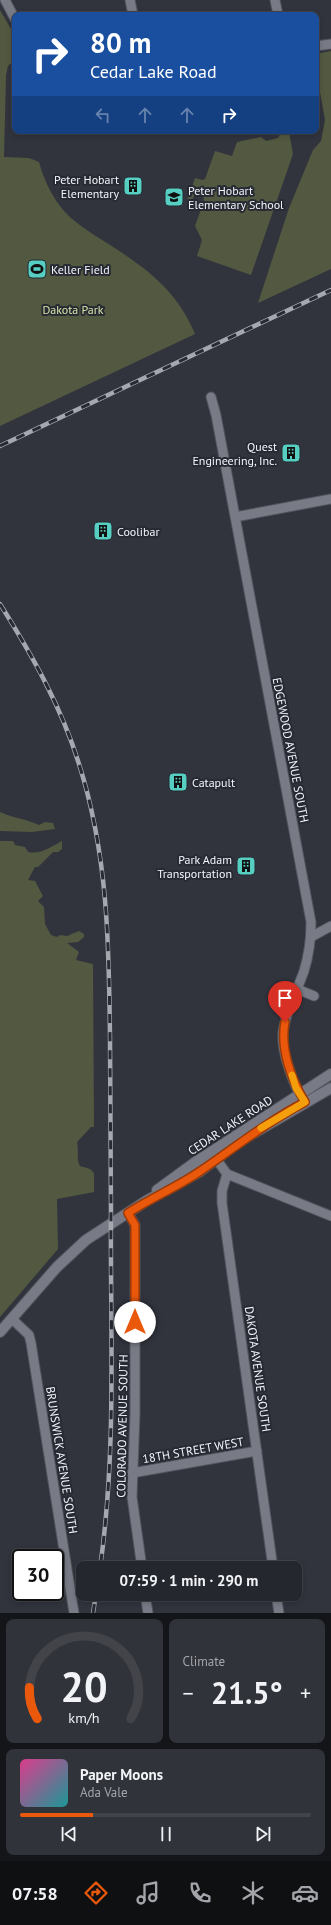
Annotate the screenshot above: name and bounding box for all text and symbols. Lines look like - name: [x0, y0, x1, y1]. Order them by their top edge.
- text: 80 m: [90, 24, 151, 61]
- icon: right: [24, 28, 76, 80]
- text: Cedar Lake Road: [90, 60, 217, 83]
- icon: left: [92, 104, 114, 126]
- icon: ahead: [134, 104, 156, 126]
- icon: ahead: [176, 104, 198, 126]
- icon: right: [218, 104, 240, 126]
- place label: Peter Hobart Elementary: [54, 172, 119, 201]
- building icon: Peter Hobart Elementary: [122, 175, 144, 197]
- place label: Peter Hobart Elementary School: [188, 183, 284, 212]
- school or university icon: Peter Hobart Elementary School: [163, 186, 185, 208]
- sports icon: Keller Field: [26, 258, 48, 280]
- place label: Keller Field: [51, 262, 110, 277]
- park label: Dakota Park: [42, 302, 104, 317]
- place label: Quest Engineering, Inc.: [192, 439, 277, 468]
- building icon: Quest Engineering, Inc.: [280, 442, 302, 464]
- building icon: Coolibar: [92, 520, 114, 542]
- place label: Coolibar: [117, 524, 160, 539]
- street label: EDGEWOOD AVENUE SOUTH: [270, 676, 312, 824]
- building icon: Catapult: [167, 771, 189, 793]
- place label: Catapult: [192, 775, 235, 790]
- place label: Park Adam Transportation: [157, 852, 232, 881]
- building icon: Park Adam Transportation: [235, 855, 257, 877]
- pin: [268, 981, 302, 1022]
- icon: arrive: [274, 987, 296, 1009]
- street label: CEDAR LAKE ROAD: [185, 1092, 275, 1158]
- position arrow: [114, 1301, 156, 1343]
- street label: DAKOTA AVENUE SOUTH: [242, 1305, 274, 1433]
- street label: COLORADO AVENUE SOUTH: [113, 1354, 131, 1498]
- street label: BRUNSWICK AVENUE SOUTH: [43, 1385, 81, 1535]
- street label: 18TH STREET WEST: [141, 1434, 245, 1466]
- speed limit sign: 30: [12, 1549, 64, 1601]
- text: 07:59 · 1 min · 290 m: [120, 1571, 258, 1590]
- text: Climate: [183, 1653, 225, 1670]
- text: 20: [61, 1660, 108, 1713]
- text: 21.5°: [211, 1673, 283, 1712]
- text: −: [183, 1679, 194, 1707]
- text: +: [300, 1679, 311, 1707]
- text: km/h: [69, 1708, 100, 1727]
- text: Paper Moons: [80, 1765, 163, 1784]
- text: Ada Vale: [80, 1784, 128, 1801]
- icon: previous: [58, 1823, 80, 1845]
- icon: pause: [155, 1823, 177, 1845]
- icon: next: [252, 1823, 274, 1845]
- icon: directions: [82, 1879, 110, 1907]
- icon: music: [134, 1879, 162, 1907]
- icon: phone: [186, 1879, 214, 1907]
- icon: climate: [239, 1879, 267, 1907]
- icon: car: [291, 1879, 319, 1907]
- text: 07:58: [12, 1882, 58, 1905]

